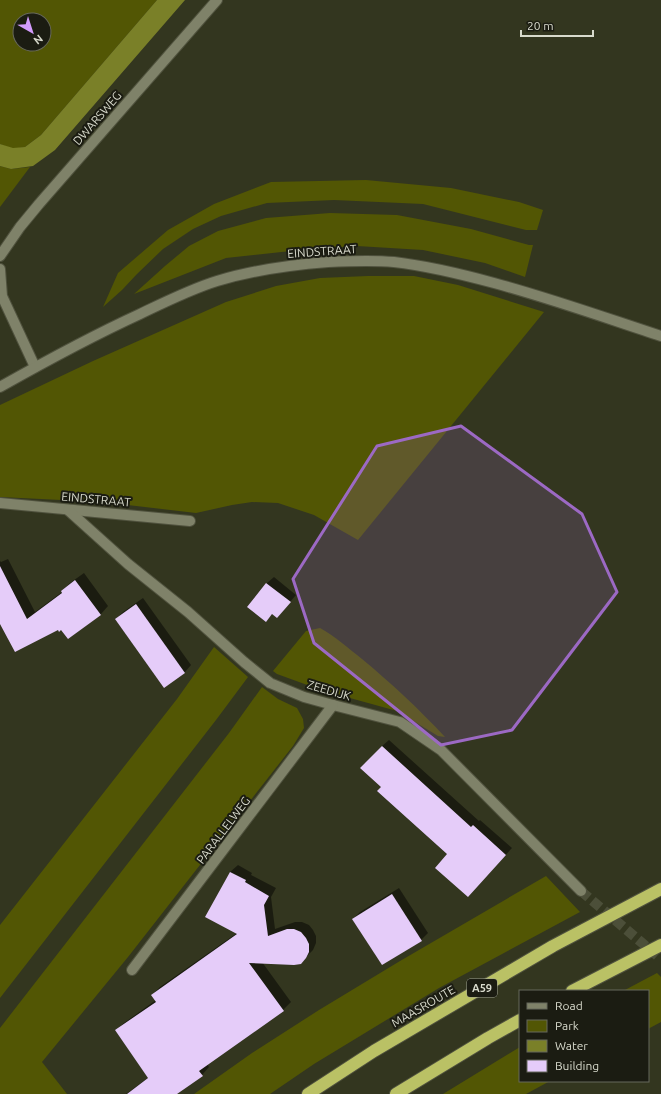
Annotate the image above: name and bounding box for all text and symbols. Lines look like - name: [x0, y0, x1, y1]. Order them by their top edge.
- north arrow: [12, 12, 52, 52]
- scale bar: [521, 12, 593, 38]
- text: 20 m: [527, 19, 554, 32]
- text: N: [31, 33, 45, 47]
- street label: DWARSWEG: [70, 89, 124, 147]
- street label: EINDSTRAAT: [287, 242, 357, 260]
- street label: EINDSTRAAT: [61, 489, 132, 509]
- street label: ZEEDIJK: [306, 678, 353, 703]
- street label: PARALLELWEG: [194, 794, 252, 866]
- road number: A59: [467, 979, 497, 997]
- street label: MAASROUTE: [389, 982, 457, 1029]
- legend: [519, 990, 649, 1082]
- text: Road: [555, 999, 583, 1012]
- text: Park: [555, 1019, 579, 1032]
- text: Water: [555, 1039, 588, 1052]
- text: Building: [555, 1059, 599, 1072]

